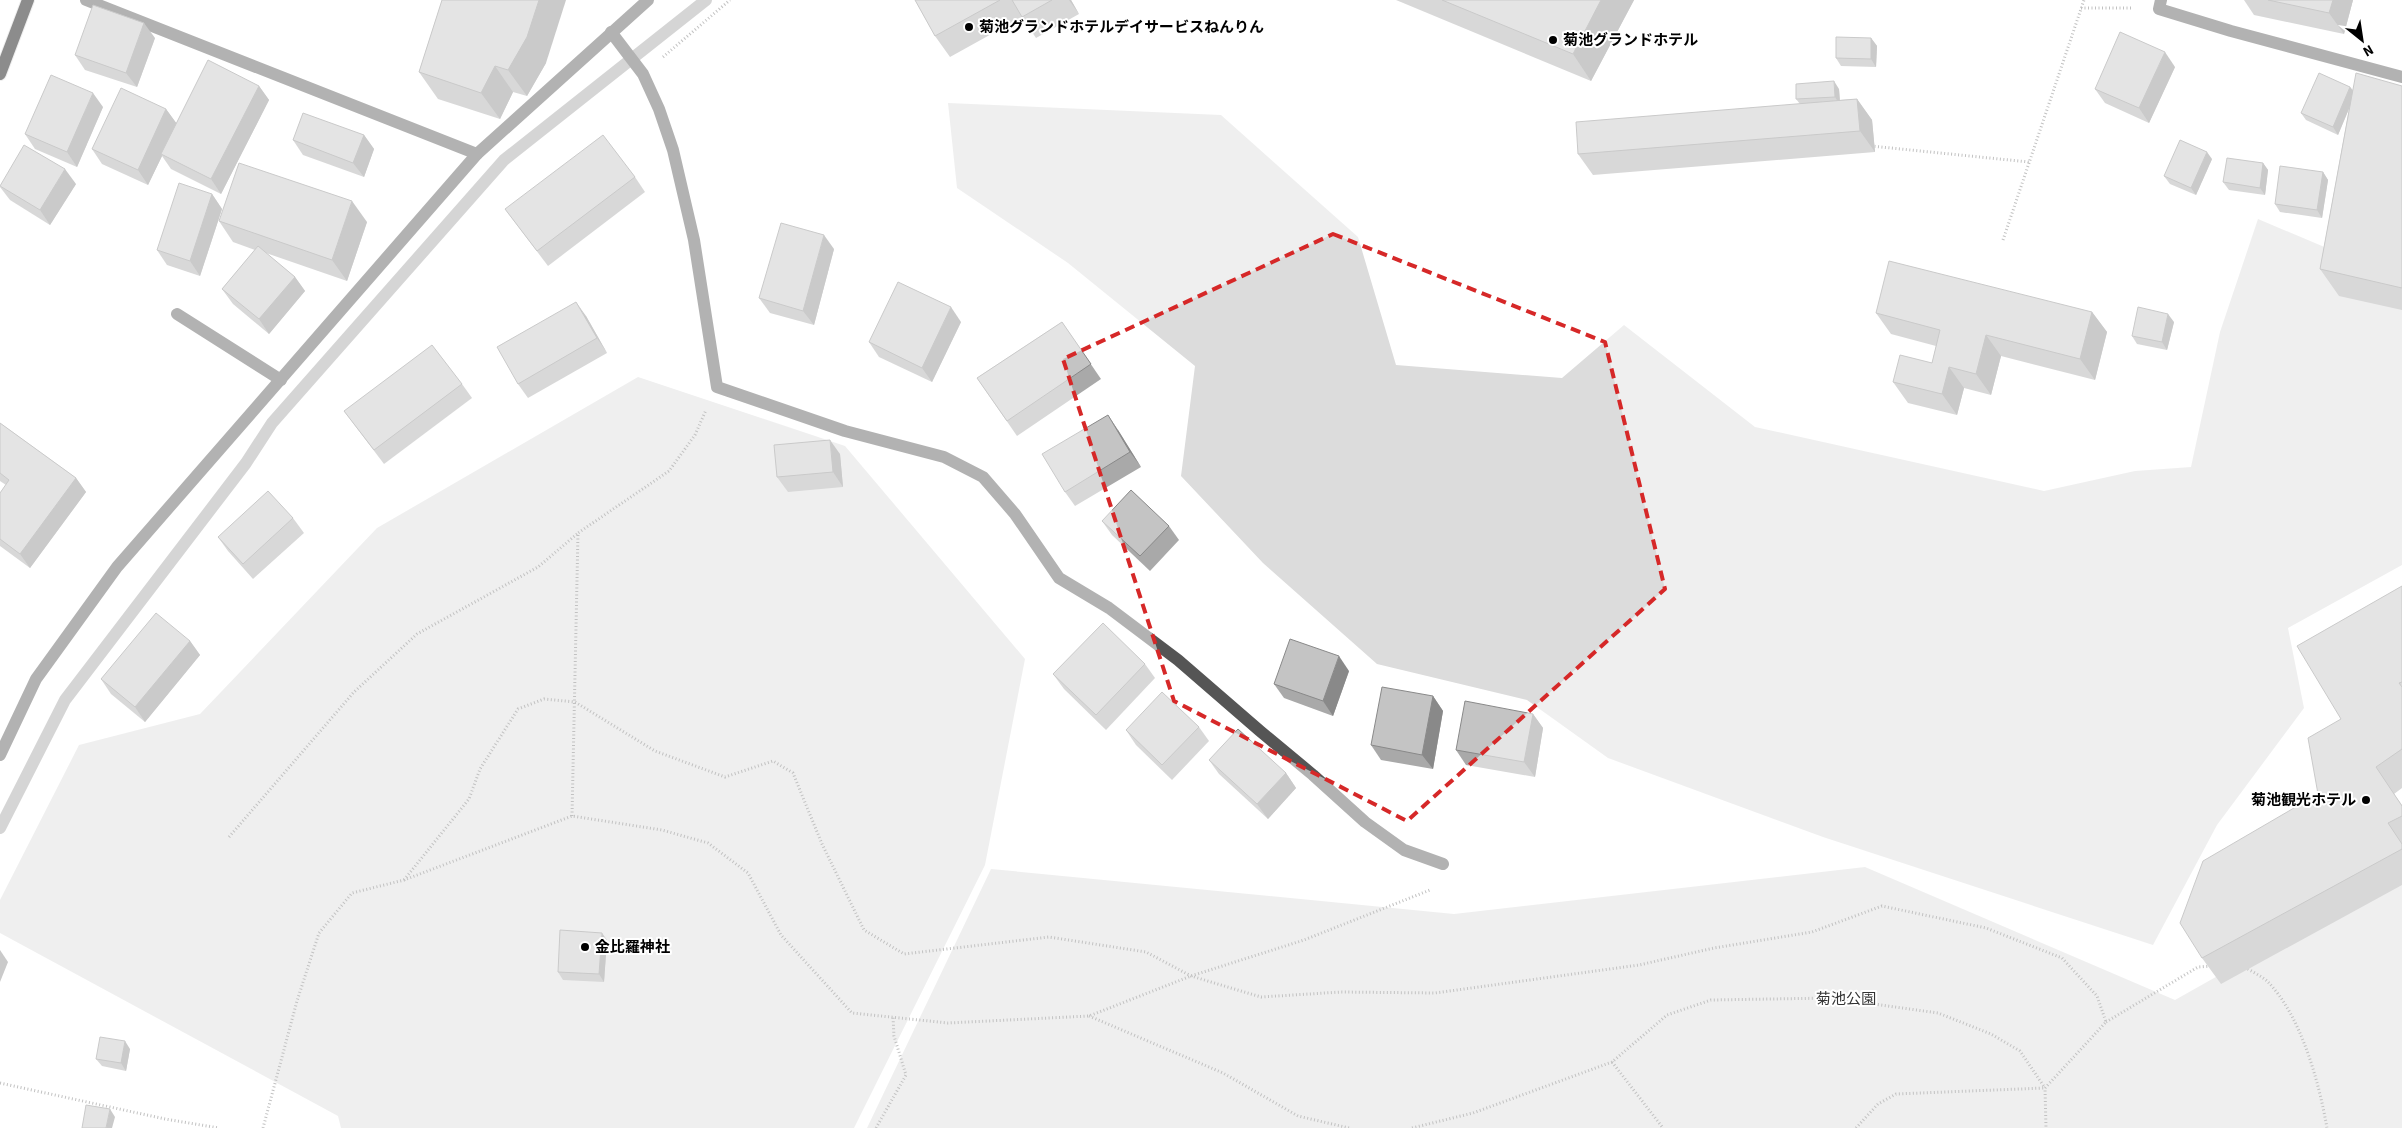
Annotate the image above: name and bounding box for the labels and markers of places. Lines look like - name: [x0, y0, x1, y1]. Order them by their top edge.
- place label: 菊池グランドホテルデイサービスねんりん: [979, 17, 1264, 38]
- marker: 菊池グランドホテルデイサービスねんりん: [963, 21, 975, 33]
- place label: 菊池グランドホテル: [1563, 30, 1698, 51]
- marker: 菊池グランドホテル: [1547, 34, 1559, 46]
- place label: 菊池観光ホテル: [2251, 790, 2356, 811]
- marker: 菊池観光ホテル: [2360, 794, 2372, 806]
- place label: 金比羅神社: [595, 937, 670, 958]
- marker: 金比羅神社: [579, 941, 591, 953]

